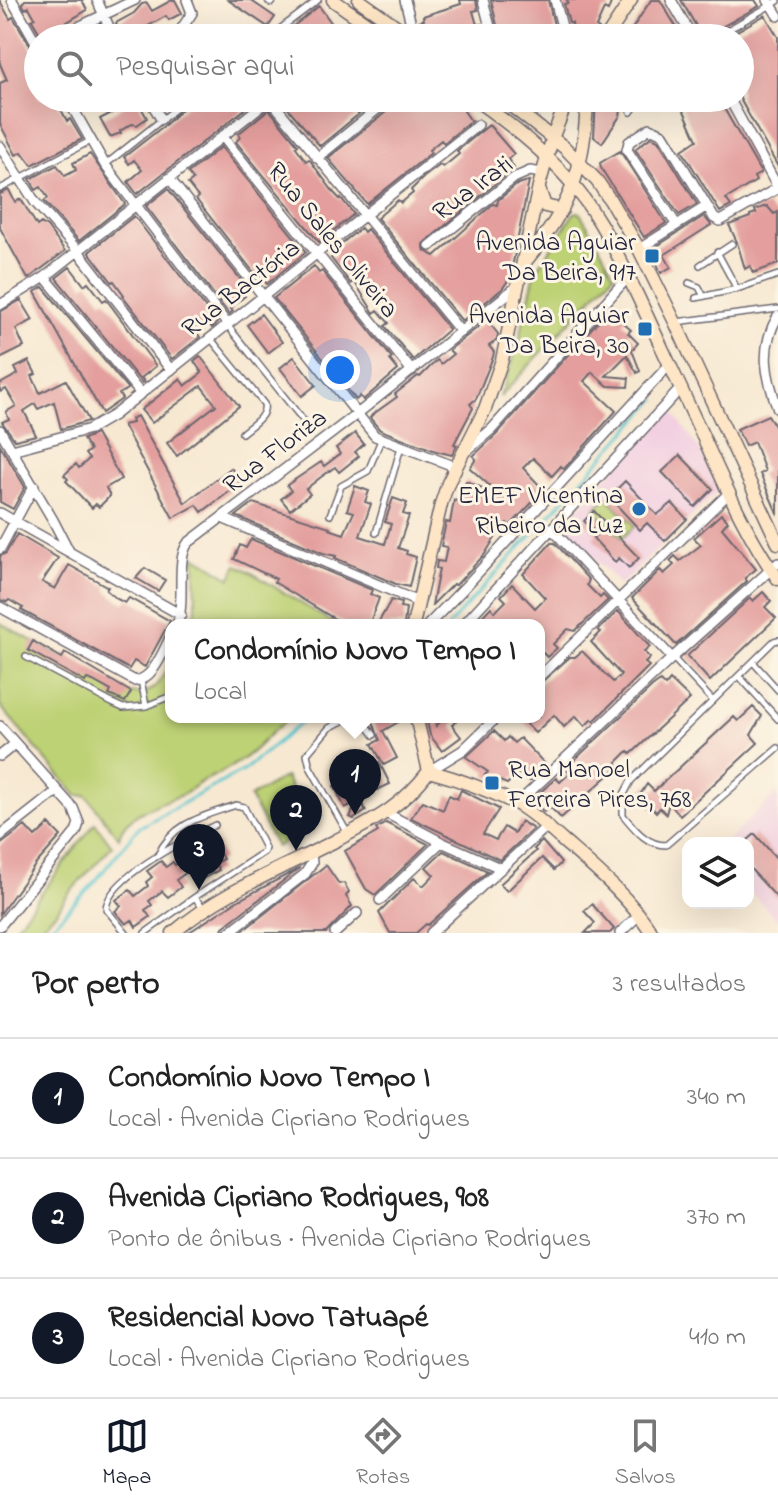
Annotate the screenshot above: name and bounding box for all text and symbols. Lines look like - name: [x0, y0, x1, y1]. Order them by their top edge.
- search box: [24, 24, 754, 112]
- icon: search: [52, 46, 96, 90]
- text: Pesquisar aqui: [116, 46, 295, 90]
- street label: Rua Irati: [426, 147, 522, 232]
- street label: Rua Sales Oliveira: [257, 154, 407, 327]
- place label: Avenida Aguiar Da Beira, 917: [476, 225, 637, 293]
- street label: Rua Bactória: [174, 231, 309, 348]
- marker: Avenida Aguiar Da Beira, 917: [643, 247, 661, 265]
- place label: Avenida Aguiar Da Beira, 30: [469, 298, 630, 366]
- marker: Avenida Aguiar Da Beira, 30: [636, 320, 654, 338]
- your location: [320, 350, 360, 390]
- street label: Rua Floriza: [216, 400, 336, 504]
- place label: EMEF Vicentina Ribeiro da Luz: [458, 478, 623, 546]
- marker: EMEF Vicentina Ribeiro da Luz: [630, 500, 648, 518]
- popup: [165, 619, 545, 723]
- text: Condomínio Novo Tempo I: [194, 630, 516, 674]
- text: Local: [194, 674, 247, 712]
- pin: 1: [329, 749, 381, 815]
- place label: Rua Manoel Ferreira Pires, 768: [507, 752, 692, 820]
- marker: Rua Manoel Ferreira Pires, 768: [483, 774, 501, 792]
- pin: 2: [270, 785, 322, 851]
- pin: 3: [173, 824, 225, 890]
- map controls: [682, 837, 754, 909]
- button: layers: [682, 837, 754, 909]
- text: Por perto: [32, 960, 160, 1010]
- text: 3 resultados: [613, 966, 746, 1004]
- text: Condomínio Novo Tempo I: [108, 1057, 430, 1101]
- text: 1: [54, 1079, 62, 1117]
- text: 340 m: [687, 1079, 746, 1117]
- text: Local · Avenida Cipriano Rodrigues: [108, 1101, 470, 1139]
- text: Avenida Cipriano Rodrigues, 908: [108, 1177, 489, 1221]
- text: 2: [52, 1199, 64, 1237]
- text: 370 m: [687, 1199, 746, 1237]
- text: Ponto de ônibus · Avenida Cipriano Rodrigues: [108, 1221, 591, 1259]
- text: Residencial Novo Tatuapé: [108, 1297, 428, 1341]
- text: 3: [53, 1319, 63, 1357]
- text: 410 m: [689, 1319, 746, 1357]
- text: Local · Avenida Cipriano Rodrigues: [108, 1341, 470, 1379]
- tab: Mapa: [102, 1414, 151, 1494]
- tab: Rotas: [356, 1414, 410, 1494]
- tab: Salvos: [615, 1414, 676, 1494]

